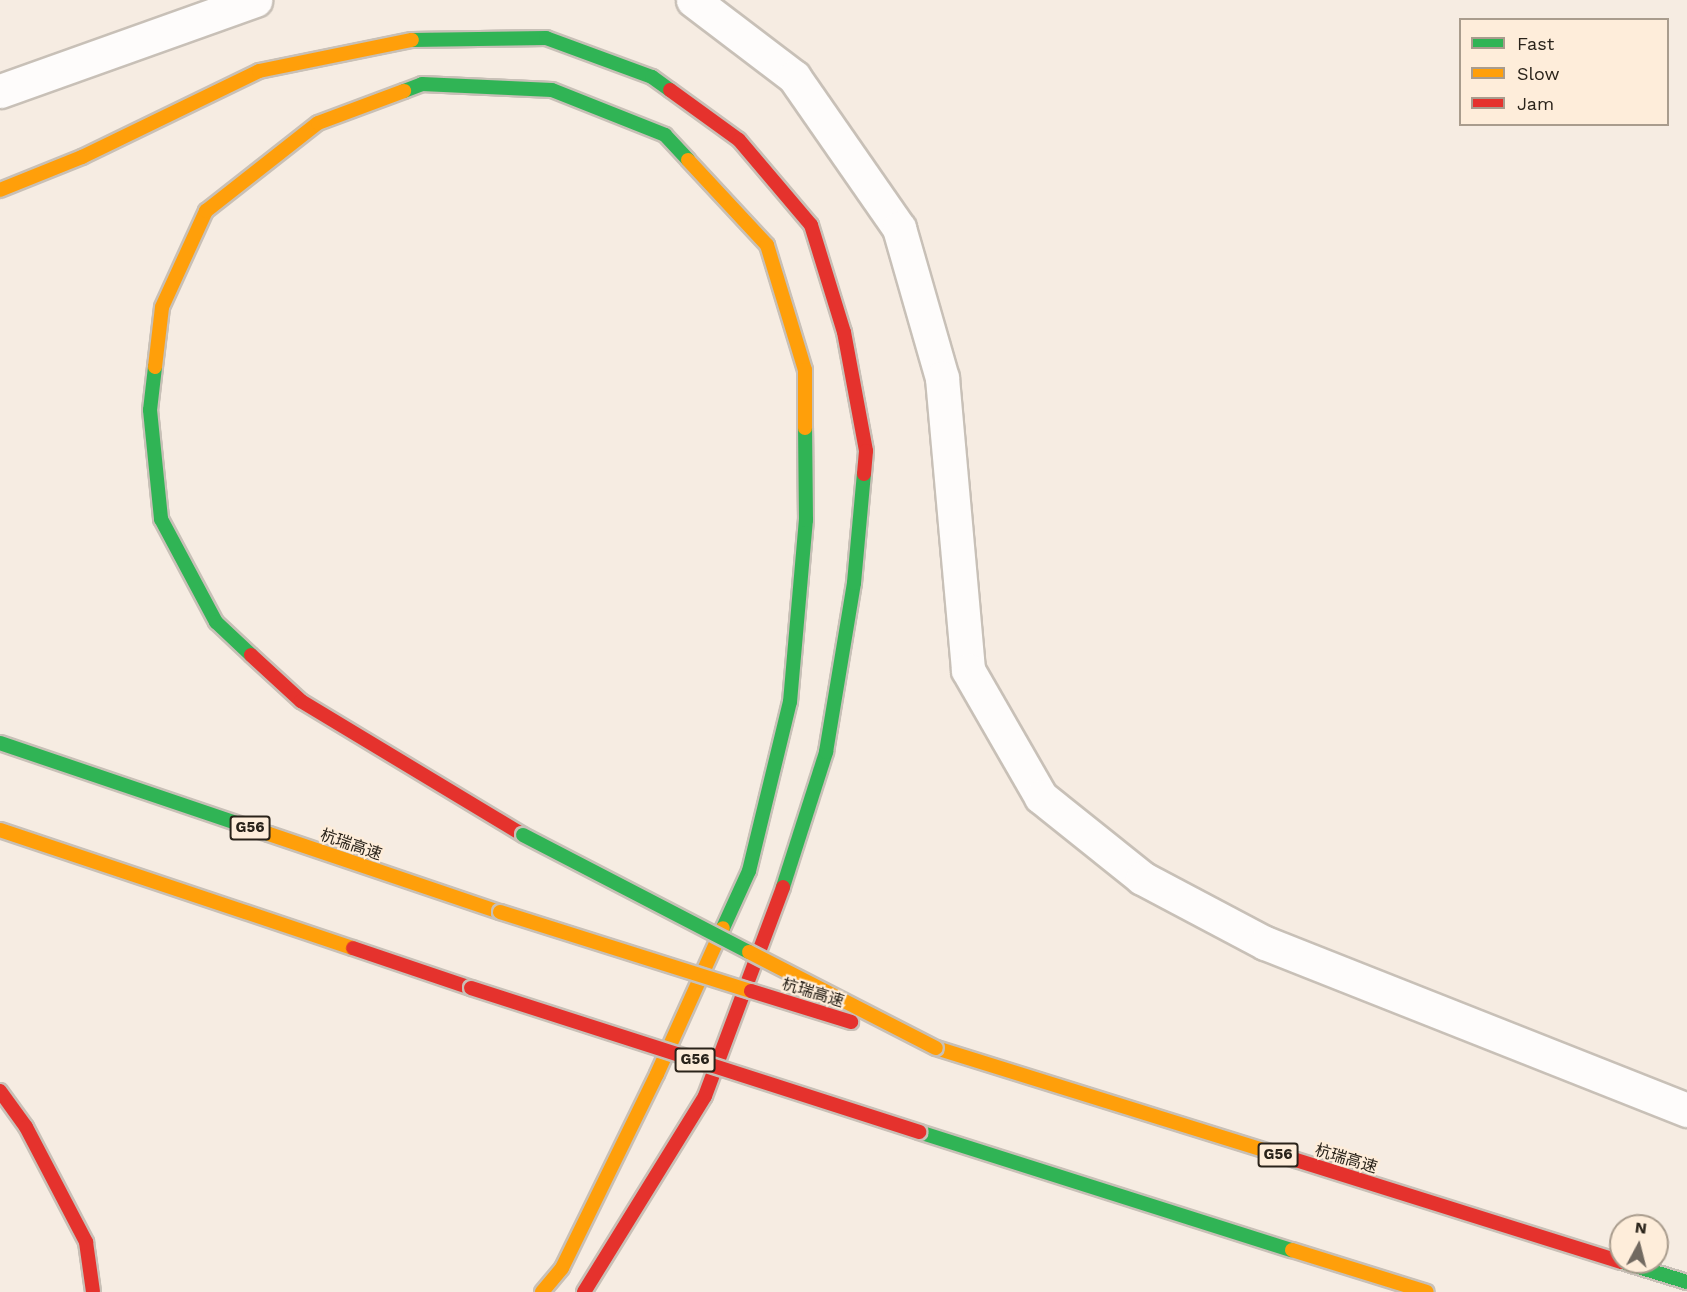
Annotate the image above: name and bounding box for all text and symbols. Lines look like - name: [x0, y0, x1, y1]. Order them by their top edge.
- legend: [1459, 18, 1669, 126]
- text: Fast: [1517, 33, 1554, 54]
- text: Slow: [1517, 63, 1560, 84]
- text: Jam: [1517, 93, 1554, 114]
- road number: G56: [229, 816, 271, 840]
- street label: 杭瑞高速: [318, 826, 384, 864]
- street label: 杭瑞高速: [780, 974, 846, 1012]
- road number: G56: [674, 1048, 716, 1072]
- street label: 杭瑞高速: [1313, 1140, 1379, 1178]
- road number: G56: [1257, 1143, 1299, 1167]
- north arrow: [1609, 1214, 1669, 1274]
- text: N: [1634, 1217, 1648, 1238]

